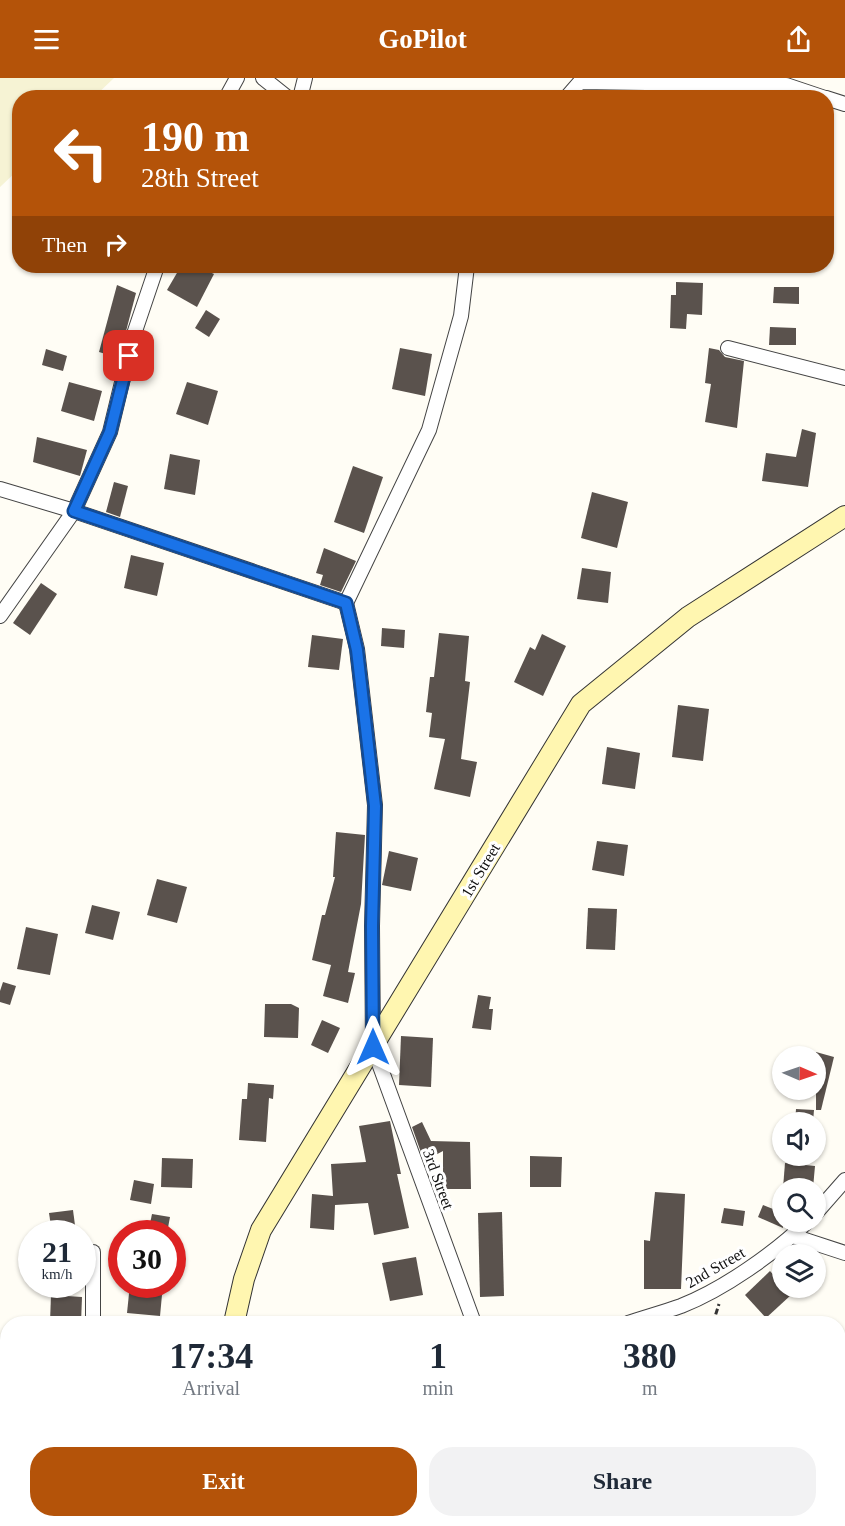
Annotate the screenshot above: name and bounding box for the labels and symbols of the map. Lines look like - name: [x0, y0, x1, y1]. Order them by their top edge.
- pin: [103, 330, 154, 381]
- street label: 1st Street: [458, 840, 503, 900]
- position arrow: [341, 1015, 405, 1079]
- north arrow: [772, 1046, 826, 1100]
- street label: 3rd Street: [420, 1147, 457, 1212]
- speed limit sign: 30: [108, 1220, 186, 1298]
- street label: 2nd Street: [683, 1243, 748, 1291]

